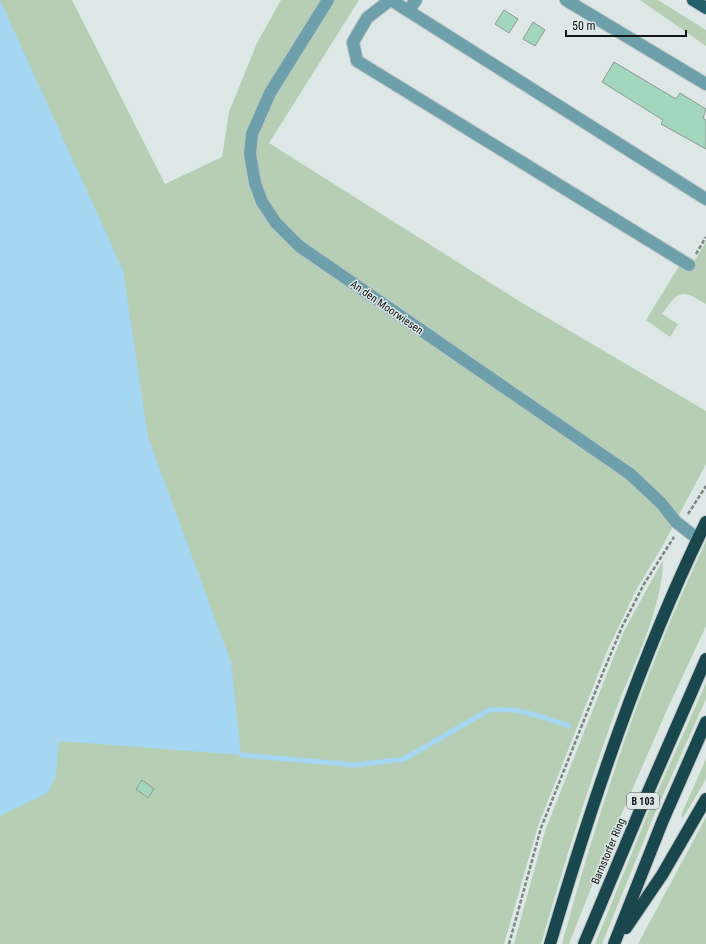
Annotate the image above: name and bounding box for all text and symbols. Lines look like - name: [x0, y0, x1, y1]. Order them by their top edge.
- scale bar: [566, 12, 686, 38]
- text: 50 m: [572, 19, 596, 33]
- street label: An den Moorwiesen: [348, 277, 426, 337]
- road number: B 103: [627, 793, 659, 809]
- street label: Barnstorfer Ring: [589, 816, 628, 886]

